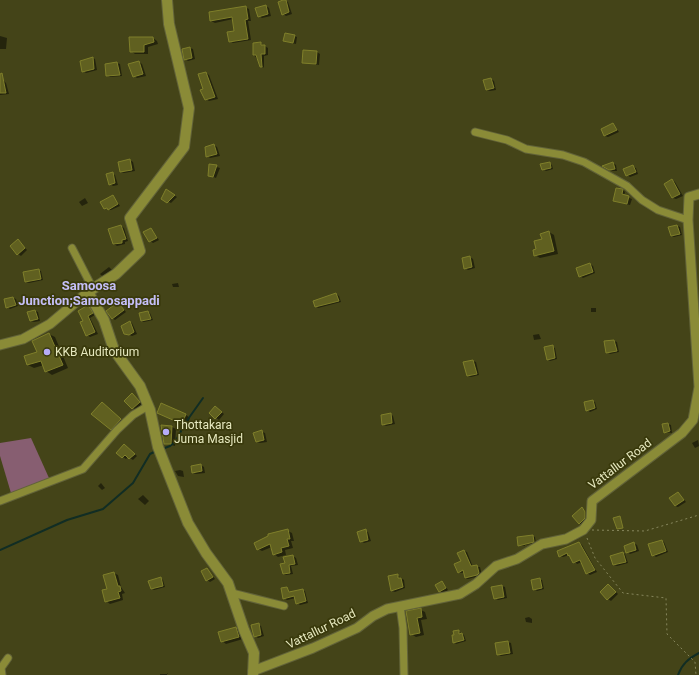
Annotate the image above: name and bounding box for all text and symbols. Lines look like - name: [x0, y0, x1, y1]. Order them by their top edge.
- district label: Samoosa Junction;Samoosappadi: [18, 278, 160, 308]
- place label: KKB Auditorium: [55, 345, 139, 359]
- marker: KKB Auditorium: [42, 347, 52, 357]
- place label: Thottakara Juma Masjid: [174, 418, 243, 446]
- marker: Thottakara Juma Masjid: [161, 427, 171, 437]
- street label: Vattallur Road: [586, 436, 654, 492]
- street label: Vattallur Road: [284, 606, 358, 652]

